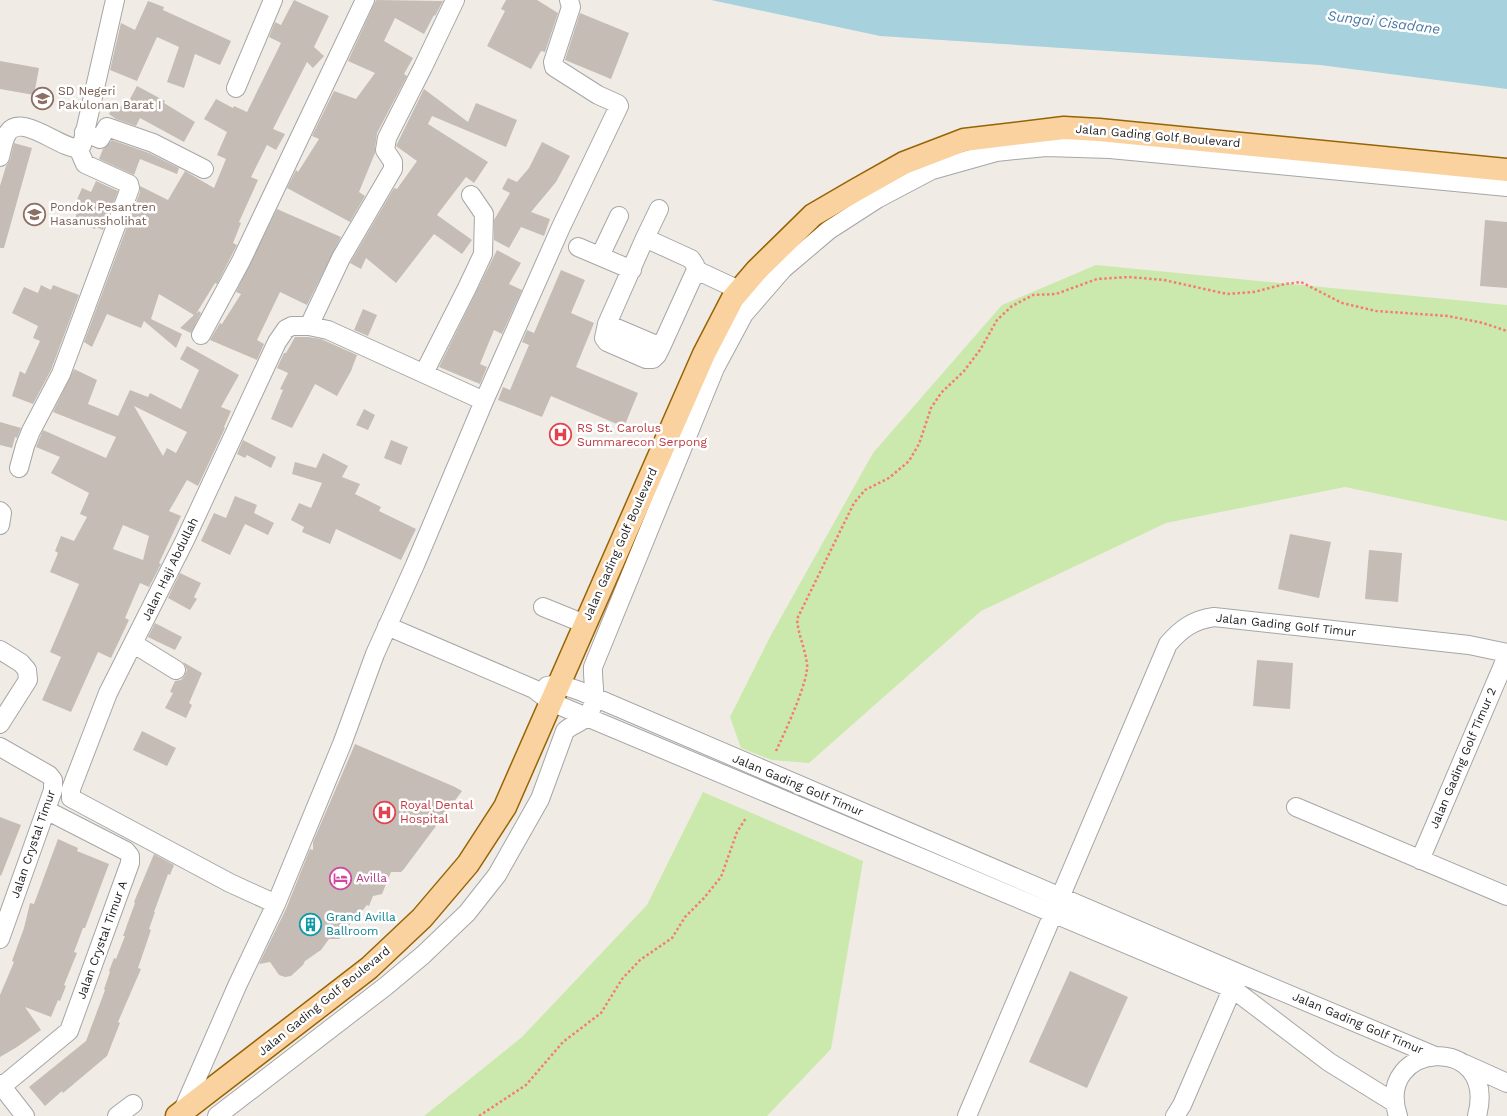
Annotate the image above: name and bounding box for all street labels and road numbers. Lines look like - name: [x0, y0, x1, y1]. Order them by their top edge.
- street label: Jalan Gading Golf Boulevard: [1075, 122, 1241, 150]
- street label: Jalan Gading Golf Boulevard: [580, 466, 660, 622]
- street label: Jalan Haji Abdullah: [139, 515, 201, 623]
- street label: Jalan Gading Golf Timur: [1215, 611, 1357, 639]
- street label: Jalan Gading Golf Timur 2: [1427, 685, 1499, 831]
- street label: Jalan Gading Golf Timur: [730, 751, 866, 819]
- street label: Jalan Crystal Timur: [8, 788, 58, 900]
- street label: Jalan Crystal Timur A: [74, 879, 130, 1001]
- street label: Jalan Gading Golf Boulevard: [255, 944, 393, 1058]
- street label: Jalan Gading Golf Timur: [1290, 989, 1426, 1057]

